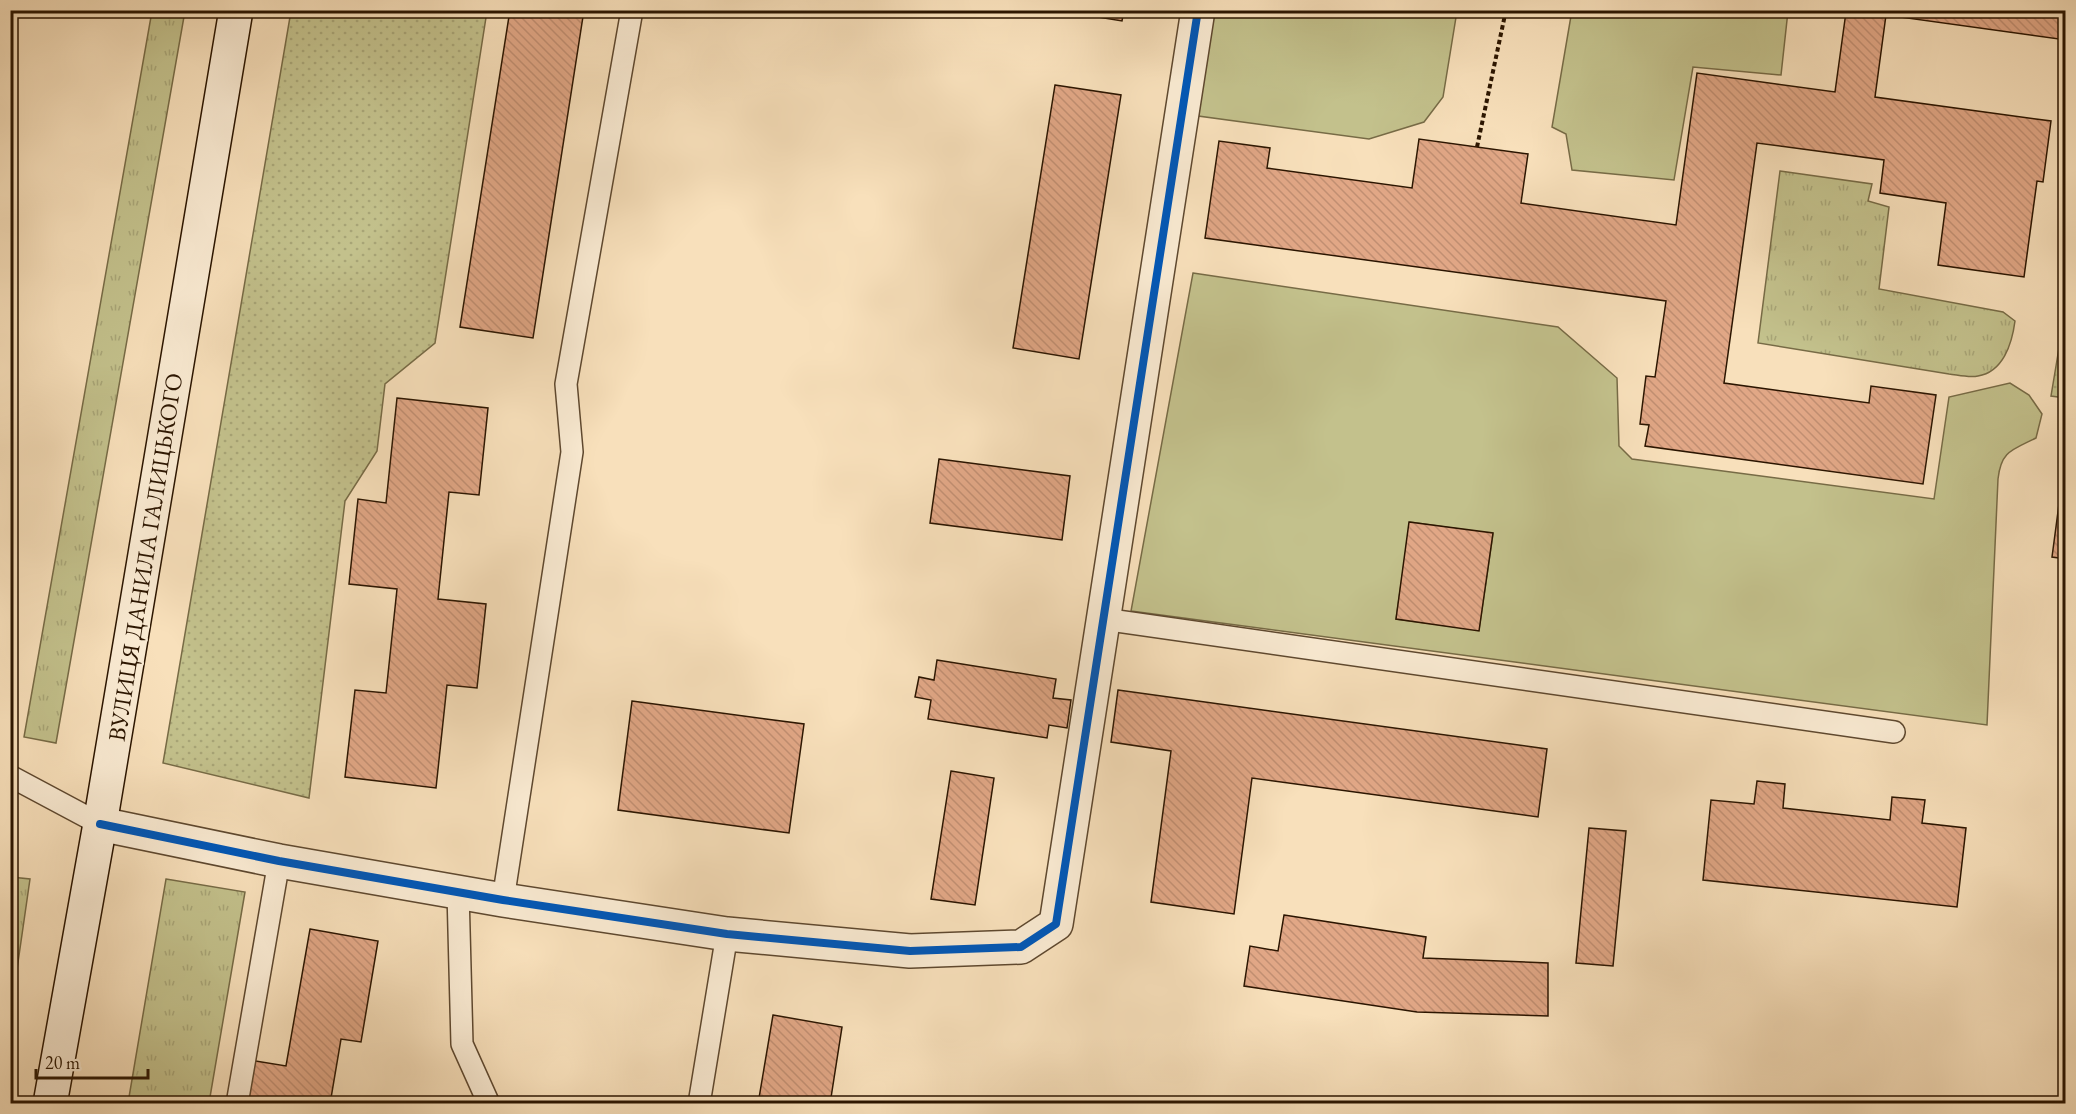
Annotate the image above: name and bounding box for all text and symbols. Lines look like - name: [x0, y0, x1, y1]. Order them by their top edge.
- street label: ВУЛИЦЯ ДАНИЛА ГАЛИЦЬКОГО: [101, 371, 189, 743]
- scale bar: [36, 1042, 148, 1080]
- text: 20 m: [45, 1051, 80, 1074]

